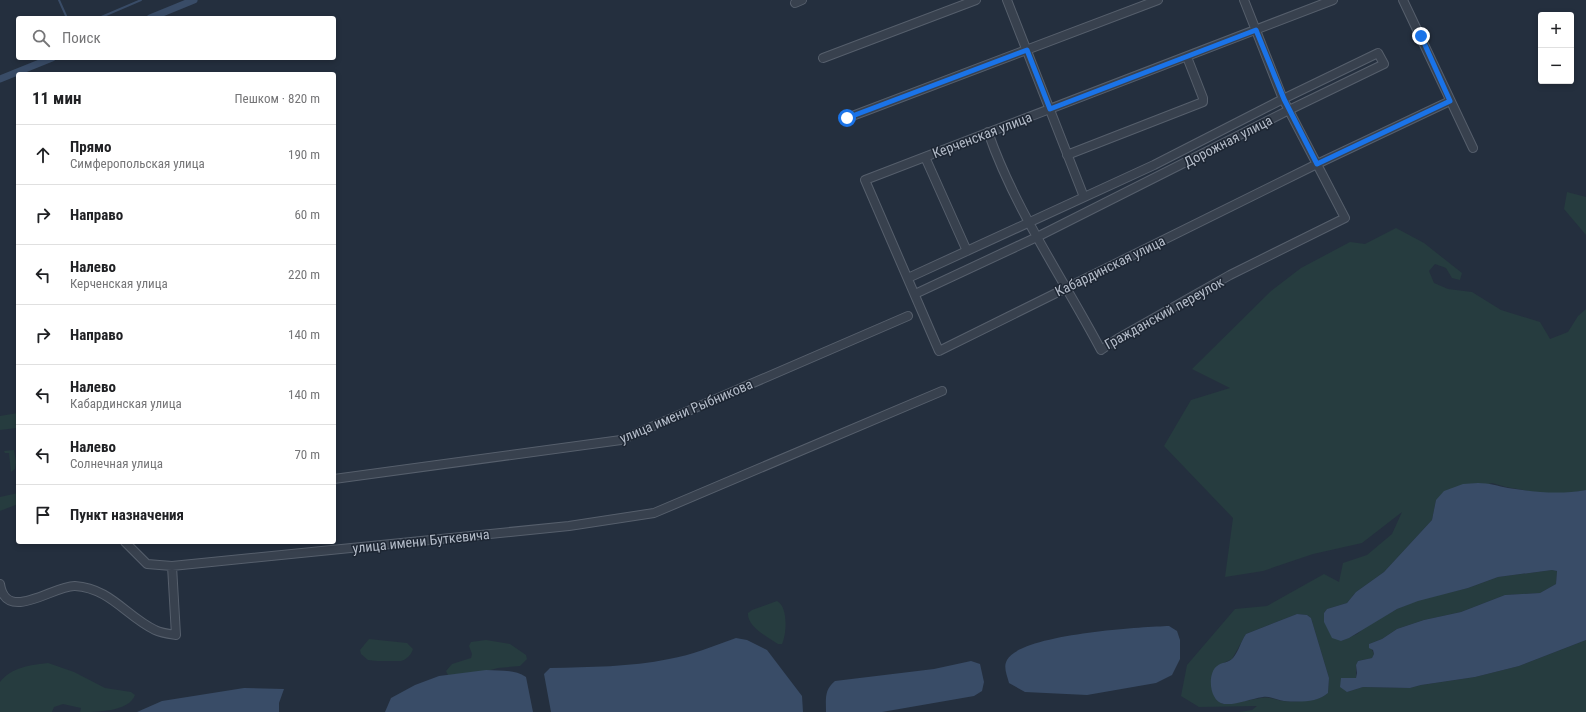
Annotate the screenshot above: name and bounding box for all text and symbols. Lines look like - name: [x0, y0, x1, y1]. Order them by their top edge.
- map controls: [1538, 12, 1574, 84]
- button: +: [1538, 12, 1574, 48]
- search box: [16, 16, 336, 60]
- icon: search: [30, 27, 52, 49]
- route end: [1412, 27, 1430, 45]
- text: Поиск: [62, 29, 101, 47]
- button: −: [1538, 48, 1574, 84]
- text: 11 мин: [32, 88, 81, 108]
- text: Пешком · 820 m: [234, 91, 320, 106]
- route start: [838, 109, 856, 127]
- street label: Керченская улица: [930, 109, 1034, 161]
- street label: Дорожная улица: [1181, 112, 1275, 170]
- text: Прямо: [70, 138, 111, 156]
- icon: ahead: [32, 144, 54, 166]
- text: 190 m: [288, 147, 320, 162]
- text: Симферопольская улица: [70, 156, 205, 171]
- icon: right: [32, 204, 54, 226]
- text: Направо: [70, 206, 123, 224]
- text: 60 m: [294, 207, 320, 222]
- street label: Кабардинская улица: [1052, 232, 1168, 300]
- text: Налево: [70, 258, 116, 276]
- icon: left: [32, 264, 54, 286]
- text: 220 m: [288, 267, 320, 282]
- street label: Гражданский переулок: [1102, 273, 1227, 352]
- text: Керченская улица: [70, 276, 168, 291]
- icon: right: [32, 324, 54, 346]
- text: Направо: [70, 326, 123, 344]
- text: 140 m: [288, 327, 320, 342]
- street label: улица имени Рыбникова: [617, 376, 755, 446]
- text: Налево: [70, 378, 116, 396]
- icon: left: [32, 384, 54, 406]
- text: 140 m: [288, 387, 320, 402]
- text: Кабардинская улица: [70, 396, 182, 411]
- text: Налево: [70, 438, 116, 456]
- icon: left: [32, 444, 54, 466]
- text: 70 m: [294, 447, 320, 462]
- text: Солнечная улица: [70, 456, 163, 471]
- icon: arrive: [32, 504, 54, 526]
- text: Пункт назначения: [70, 506, 184, 524]
- street label: улица имени Буткевича: [352, 526, 490, 556]

